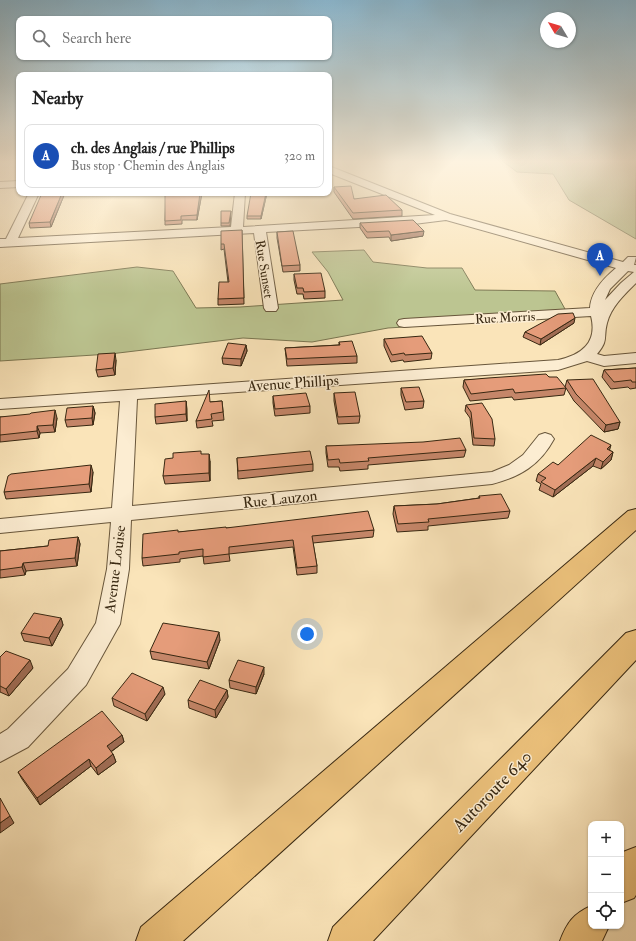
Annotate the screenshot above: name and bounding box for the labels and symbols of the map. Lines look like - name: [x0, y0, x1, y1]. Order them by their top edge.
- north arrow: [540, 12, 576, 48]
- street label: Rue Sunset: [252, 239, 277, 299]
- pin: A: [587, 243, 613, 276]
- street label: Rue Morris: [475, 308, 536, 328]
- street label: Avenue Phillips: [246, 371, 339, 397]
- street label: Rue Lauzon: [242, 486, 318, 513]
- street label: Avenue Louise: [101, 524, 130, 615]
- your location: [297, 624, 317, 644]
- street label: Autoroute 640: [447, 746, 537, 838]

